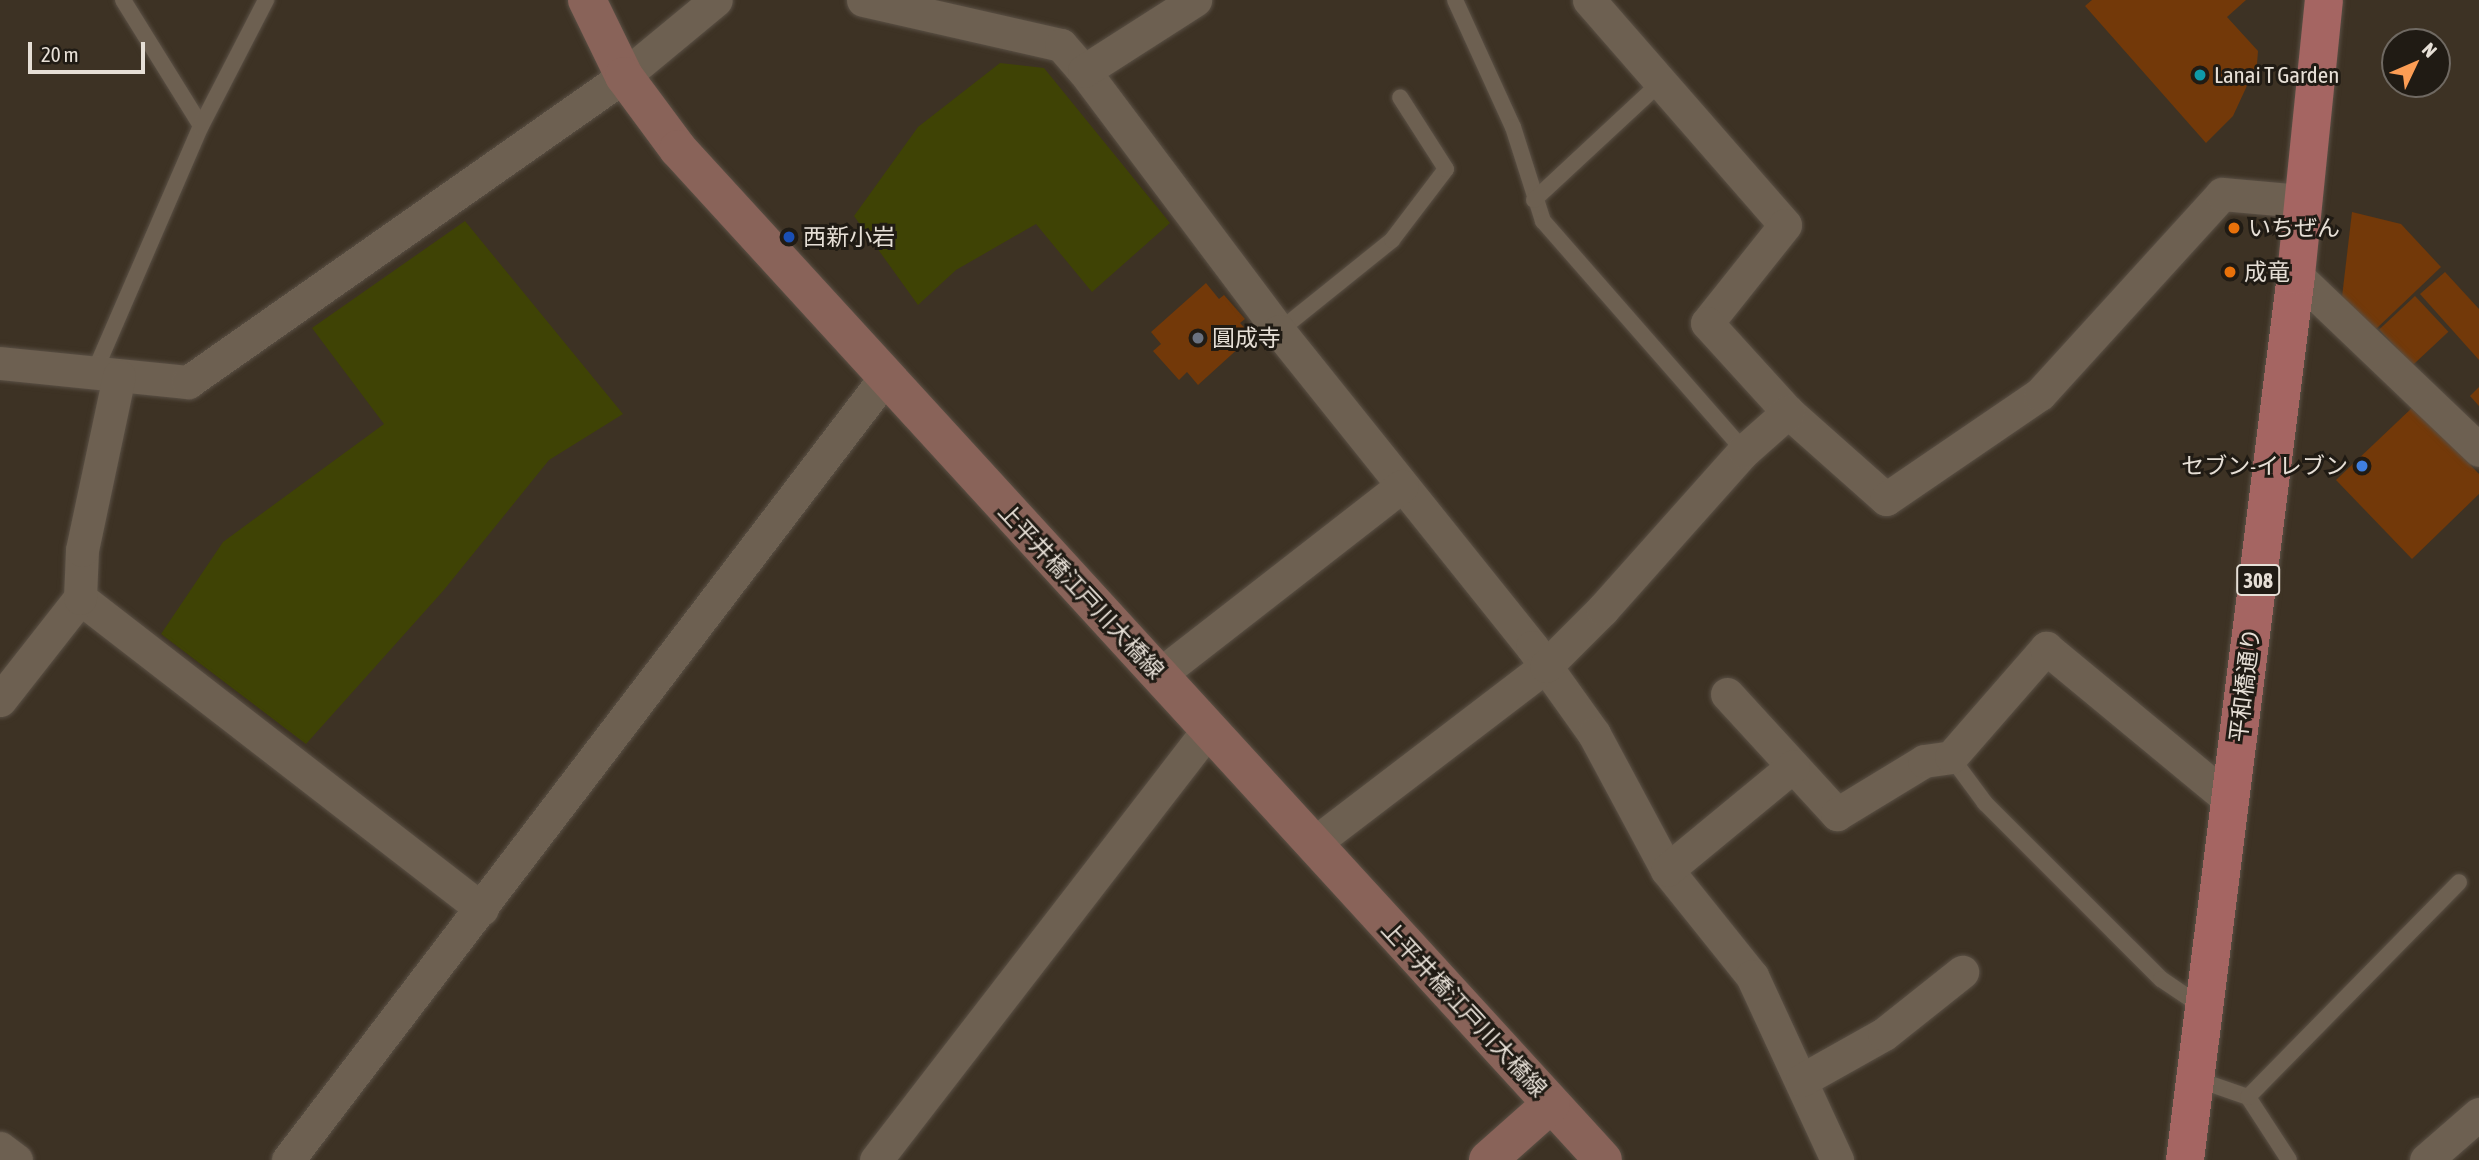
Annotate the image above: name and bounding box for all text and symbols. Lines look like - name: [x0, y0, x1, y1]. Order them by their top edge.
- scale bar: [32, 28, 149, 72]
- north arrow: [2381, 28, 2451, 98]
- text: N: [2418, 38, 2441, 61]
- text: 20 m: [41, 42, 79, 66]
- place label: Lanai T Garden: [2214, 61, 2339, 89]
- marker: Lanai T Garden: [2192, 67, 2208, 83]
- place label: いちぜん: [2248, 214, 2340, 242]
- marker: いちぜん: [2226, 220, 2242, 236]
- place label: 西新小岩: [803, 223, 895, 251]
- marker: 西新小岩: [781, 229, 797, 245]
- place label: 成竜: [2244, 258, 2290, 286]
- marker: 成竜: [2222, 264, 2238, 280]
- place label: 圓成寺: [1212, 324, 1281, 352]
- marker: 圓成寺: [1190, 330, 1206, 346]
- place label: セブン-イレブン: [2181, 452, 2348, 480]
- marker: セブン-イレブン: [2354, 458, 2370, 474]
- street label: 上平井橋江戸川大橋線: [992, 497, 1170, 685]
- road number: 308: [2235, 562, 2281, 598]
- street label: 平和橋通り: [2224, 626, 2266, 744]
- street label: 上平井橋江戸川大橋線: [1375, 915, 1553, 1103]

